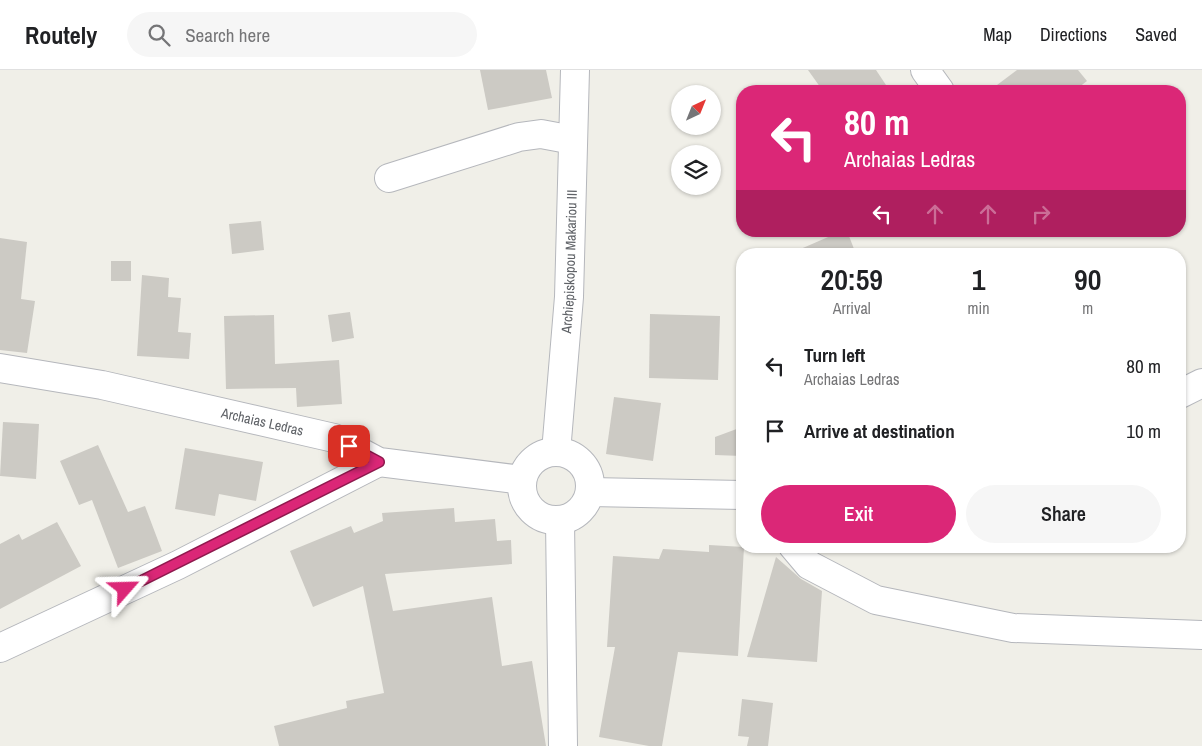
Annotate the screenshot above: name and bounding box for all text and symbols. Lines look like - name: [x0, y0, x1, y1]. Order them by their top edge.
- search box: [127, 12, 477, 57]
- text: Routely: [25, 19, 97, 51]
- icon: search: [145, 21, 173, 49]
- text: Search here: [185, 22, 270, 48]
- text: Map: [983, 22, 1012, 47]
- text: Directions: [1040, 22, 1107, 47]
- text: Saved: [1135, 22, 1177, 47]
- north arrow: [671, 85, 721, 135]
- map controls: [671, 85, 721, 195]
- text: 80 m: [844, 99, 909, 146]
- icon: left: [761, 105, 826, 170]
- text: Archaias Ledras: [844, 144, 975, 174]
- button: layers: [671, 145, 721, 195]
- street label: Archiepiskopou Makariou III: [557, 189, 581, 335]
- icon: left: [868, 200, 896, 228]
- icon: ahead: [921, 200, 949, 228]
- icon: ahead: [974, 200, 1002, 228]
- icon: right: [1027, 200, 1055, 228]
- text: 20:59: [821, 259, 883, 299]
- text: 1: [972, 259, 985, 299]
- text: 90: [1074, 259, 1101, 299]
- text: Arrival: [833, 297, 871, 319]
- text: min: [968, 297, 989, 319]
- text: m: [1082, 297, 1093, 319]
- text: Turn left: [804, 342, 865, 368]
- icon: left: [761, 352, 789, 380]
- text: 80 m: [1126, 353, 1161, 379]
- text: Archaias Ledras: [804, 368, 900, 390]
- street label: Archaias Ledras: [219, 403, 306, 440]
- icon: arrive: [761, 417, 789, 445]
- text: Arrive at destination: [804, 418, 955, 444]
- text: 10 m: [1126, 418, 1161, 444]
- pin: [328, 425, 370, 467]
- icon: arrive: [335, 432, 363, 460]
- button: Exit: [761, 485, 956, 543]
- button: Share: [966, 485, 1161, 543]
- position arrow: [98, 562, 150, 614]

